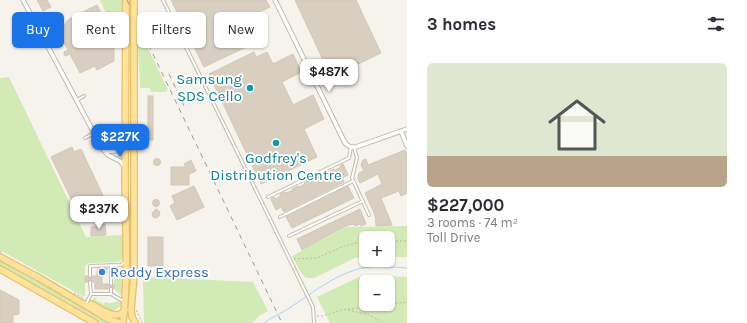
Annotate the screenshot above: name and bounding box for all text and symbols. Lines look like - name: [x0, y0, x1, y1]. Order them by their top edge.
- chip: Buy: [12, 12, 64, 48]
- chip: Rent: [72, 12, 129, 48]
- chip: Filters: [137, 12, 206, 48]
- chip: New: [214, 12, 268, 48]
- icon: filters: [705, 13, 727, 35]
- text: 3 homes: [427, 14, 496, 34]
- pin: $487K: [301, 59, 357, 93]
- text: $487K: [309, 64, 349, 79]
- place label: Samsung SDS Cello: [176, 70, 243, 105]
- marker: Samsung SDS Cello: [245, 83, 255, 93]
- icon: home: [541, 89, 613, 161]
- pin: $227K: [92, 124, 148, 158]
- text: $227K: [100, 129, 140, 144]
- marker: Godfrey's Distribution Centre: [271, 138, 281, 148]
- place label: Godfrey's Distribution Centre: [210, 149, 342, 184]
- text: $227,000: [427, 195, 504, 215]
- pin: $237K: [71, 196, 127, 230]
- text: $237K: [79, 201, 119, 216]
- text: 3 rooms · 74 m²: [427, 215, 518, 230]
- text: Toll Drive: [427, 230, 480, 245]
- map controls: [359, 231, 395, 311]
- button: +: [359, 231, 395, 267]
- place label: Reddy Express: [110, 263, 209, 281]
- marker: Reddy Express: [97, 267, 107, 277]
- button: −: [359, 275, 395, 311]

